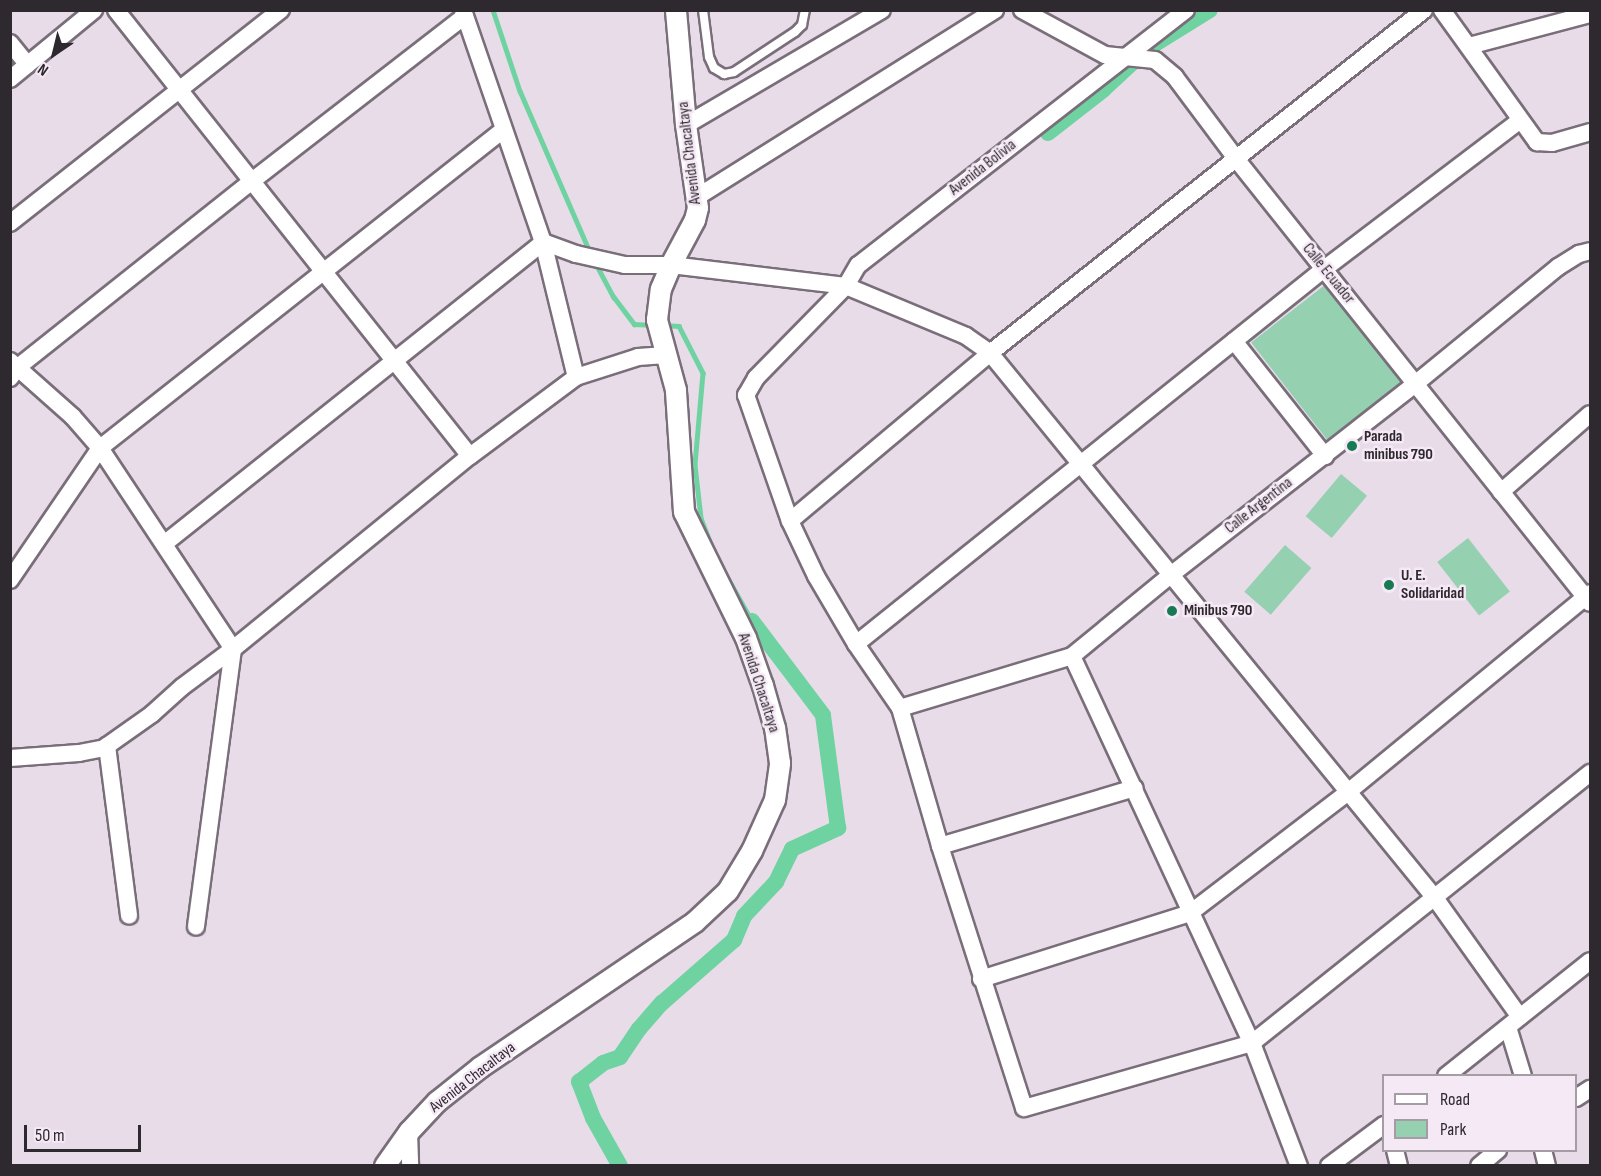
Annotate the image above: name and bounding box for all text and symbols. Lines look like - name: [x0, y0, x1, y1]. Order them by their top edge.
- north arrow: [24, 24, 84, 84]
- text: N: [34, 59, 52, 79]
- street label: Avenida Chacaltaya: [674, 101, 706, 205]
- street label: Avenida Bolivia: [946, 136, 1020, 200]
- street label: Calle Ecuador: [1298, 240, 1358, 308]
- place label: Parada minibus 790: [1364, 427, 1433, 465]
- marker: Parada minibus 790: [1345, 439, 1359, 453]
- street label: Calle Argentina: [1221, 474, 1297, 538]
- place label: U. E. Solidaridad: [1401, 566, 1464, 604]
- marker: U. E. Solidaridad: [1382, 578, 1396, 592]
- place label: Minibus 790: [1184, 601, 1252, 621]
- marker: Minibus 790: [1165, 604, 1179, 618]
- street label: Avenida Chacaltaya: [733, 631, 783, 735]
- street label: Avenida Chacaltaya: [426, 1039, 520, 1117]
- legend: [1382, 1074, 1577, 1152]
- text: Road: [1440, 1089, 1470, 1110]
- scale bar: [27, 1113, 144, 1151]
- text: Park: [1440, 1119, 1466, 1140]
- text: 50 m: [35, 1125, 65, 1146]

